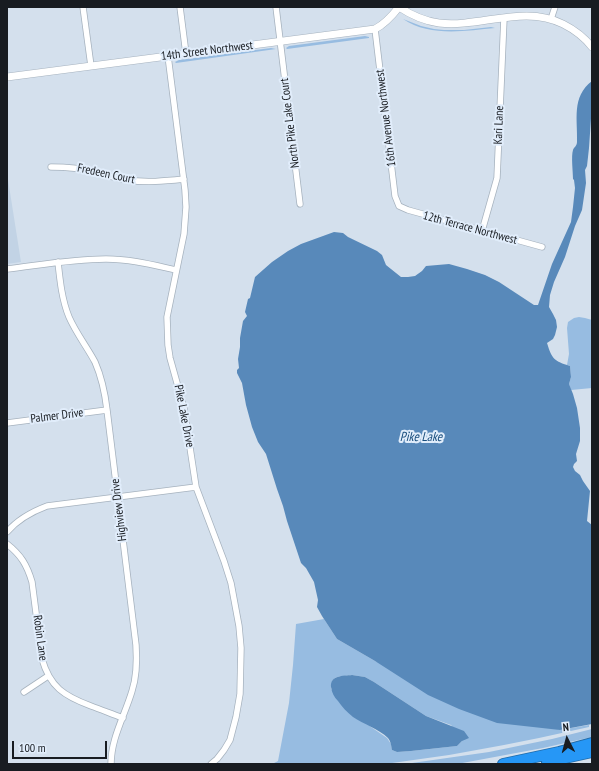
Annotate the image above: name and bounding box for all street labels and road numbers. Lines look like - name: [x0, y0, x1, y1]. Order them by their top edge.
- street label: 14th Street Northwest: [160, 38, 254, 64]
- street label: 16th Avenue Northwest: [373, 69, 399, 167]
- street label: North Pike Lake Court: [277, 77, 303, 169]
- street label: Kari Lane: [491, 105, 507, 145]
- street label: Fredeen Court: [76, 161, 136, 187]
- street label: 12th Terrace Northwest: [421, 208, 519, 248]
- street label: Pike Lake Drive: [171, 383, 197, 449]
- street label: Palmer Drive: [30, 406, 84, 426]
- street label: Highview Drive: [108, 478, 130, 542]
- street label: Robin Lane: [30, 614, 50, 662]

